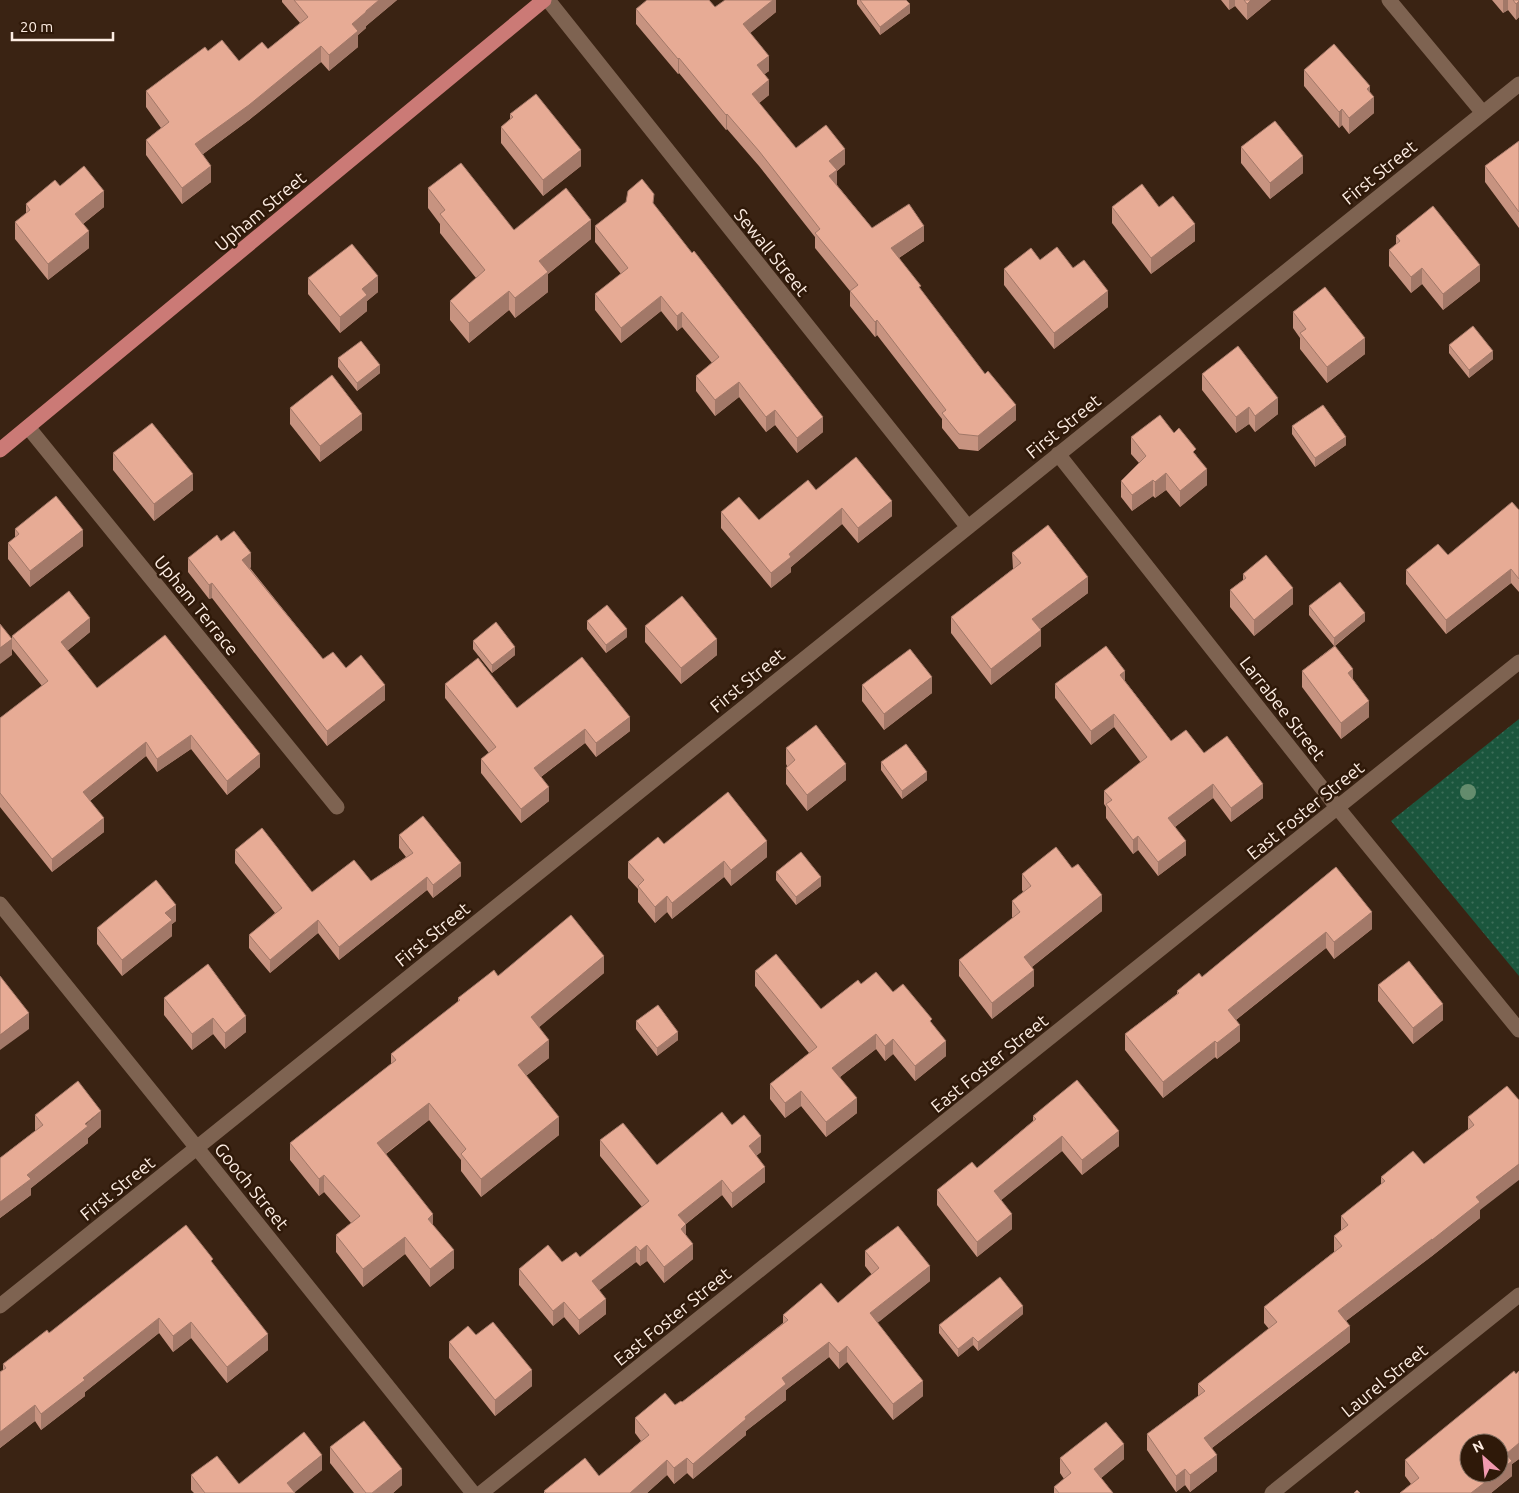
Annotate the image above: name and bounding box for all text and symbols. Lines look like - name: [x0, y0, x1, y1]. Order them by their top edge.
- scale bar: [12, 10, 114, 42]
- text: 20 m: [20, 18, 53, 35]
- street label: First Street: [1338, 136, 1420, 208]
- street label: Upham Street: [211, 167, 309, 255]
- street label: Sewall Street: [731, 204, 813, 300]
- street label: First Street: [1022, 390, 1104, 462]
- street label: Upham Terrace: [151, 551, 243, 659]
- street label: First Street: [706, 644, 788, 716]
- street label: Larrabee Street: [1236, 652, 1330, 764]
- street label: East Foster Street: [1243, 757, 1367, 863]
- street label: First Street: [391, 898, 473, 970]
- street label: East Foster Street: [927, 1010, 1051, 1116]
- street label: Gooch Street: [211, 1139, 293, 1233]
- street label: First Street: [76, 1152, 158, 1224]
- street label: East Foster Street: [610, 1263, 734, 1369]
- street label: Laurel Street: [1337, 1339, 1431, 1421]
- north arrow: [1459, 1433, 1509, 1483]
- text: N: [1470, 1437, 1486, 1456]

